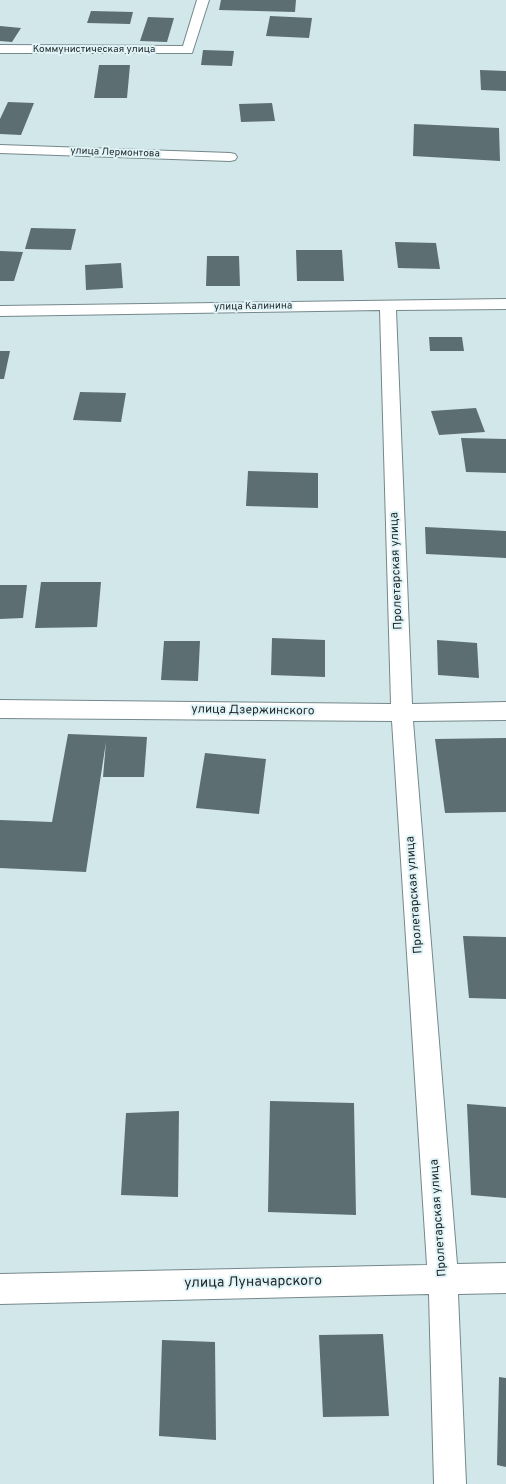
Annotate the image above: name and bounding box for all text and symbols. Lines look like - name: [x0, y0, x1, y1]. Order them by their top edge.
- street label: Коммунистическая улица: [33, 44, 155, 56]
- street label: улица Лермонтова: [70, 145, 160, 161]
- street label: улица Калинина: [214, 300, 292, 314]
- street label: Пролетарская улица: [388, 512, 406, 630]
- street label: улица Дзержинского: [191, 703, 315, 719]
- street label: Пролетарская улица: [404, 836, 426, 954]
- street label: Пролетарская улица: [428, 1159, 450, 1277]
- street label: улица Луначарского: [184, 1273, 322, 1293]

